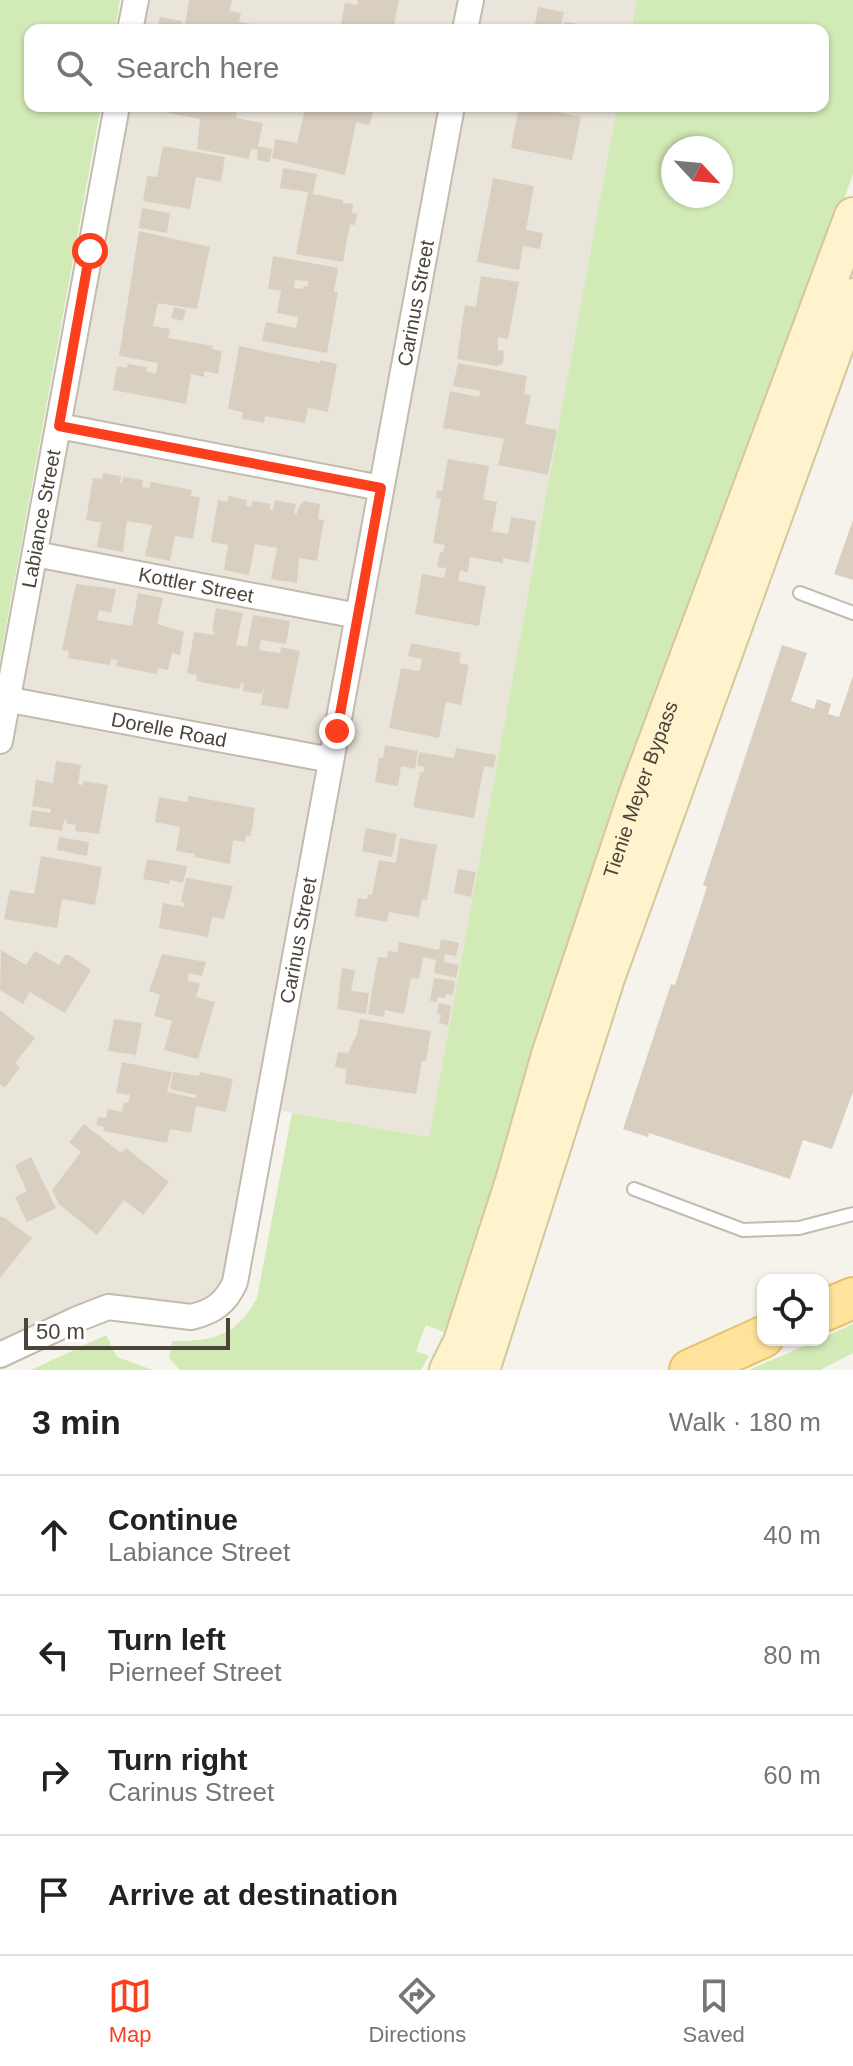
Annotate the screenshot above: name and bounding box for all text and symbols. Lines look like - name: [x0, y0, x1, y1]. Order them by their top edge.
- search box: [24, 24, 829, 112]
- icon: search: [52, 46, 96, 90]
- text: Search here: [116, 51, 279, 84]
- north arrow: [661, 136, 733, 208]
- route start: [72, 233, 108, 269]
- street label: Carinus Street: [393, 238, 438, 368]
- street label: Labiance Street: [17, 447, 65, 590]
- street label: Kottler Street: [137, 563, 256, 607]
- street label: Tienie Meyer Bypass: [599, 698, 682, 881]
- street label: Dorelle Road: [110, 708, 228, 751]
- route end: [319, 713, 355, 749]
- street label: Carinus Street: [276, 875, 321, 1005]
- map controls: [757, 1274, 829, 1346]
- button: locate: [757, 1274, 829, 1346]
- scale bar: [24, 1314, 230, 1350]
- text: 50 m: [36, 1319, 85, 1344]
- text: 3 min: [32, 1403, 121, 1441]
- text: Walk · 180 m: [669, 1407, 821, 1437]
- text: Continue: [108, 1503, 238, 1536]
- icon: ahead: [32, 1513, 76, 1557]
- text: 40 m: [763, 1520, 821, 1550]
- text: Labiance Street: [108, 1537, 290, 1567]
- text: Turn left: [108, 1623, 226, 1656]
- icon: left: [32, 1633, 76, 1677]
- text: 80 m: [763, 1640, 821, 1670]
- text: Pierneef Street: [108, 1657, 281, 1687]
- text: Turn right: [108, 1743, 247, 1776]
- icon: right: [32, 1753, 76, 1797]
- text: 60 m: [763, 1760, 821, 1790]
- text: Carinus Street: [108, 1777, 274, 1807]
- icon: arrive: [32, 1873, 76, 1917]
- text: Arrive at destination: [108, 1878, 398, 1911]
- tab: Map: [108, 1974, 152, 2048]
- tab: Directions: [368, 1974, 466, 2048]
- tab: Saved: [682, 1974, 745, 2048]

